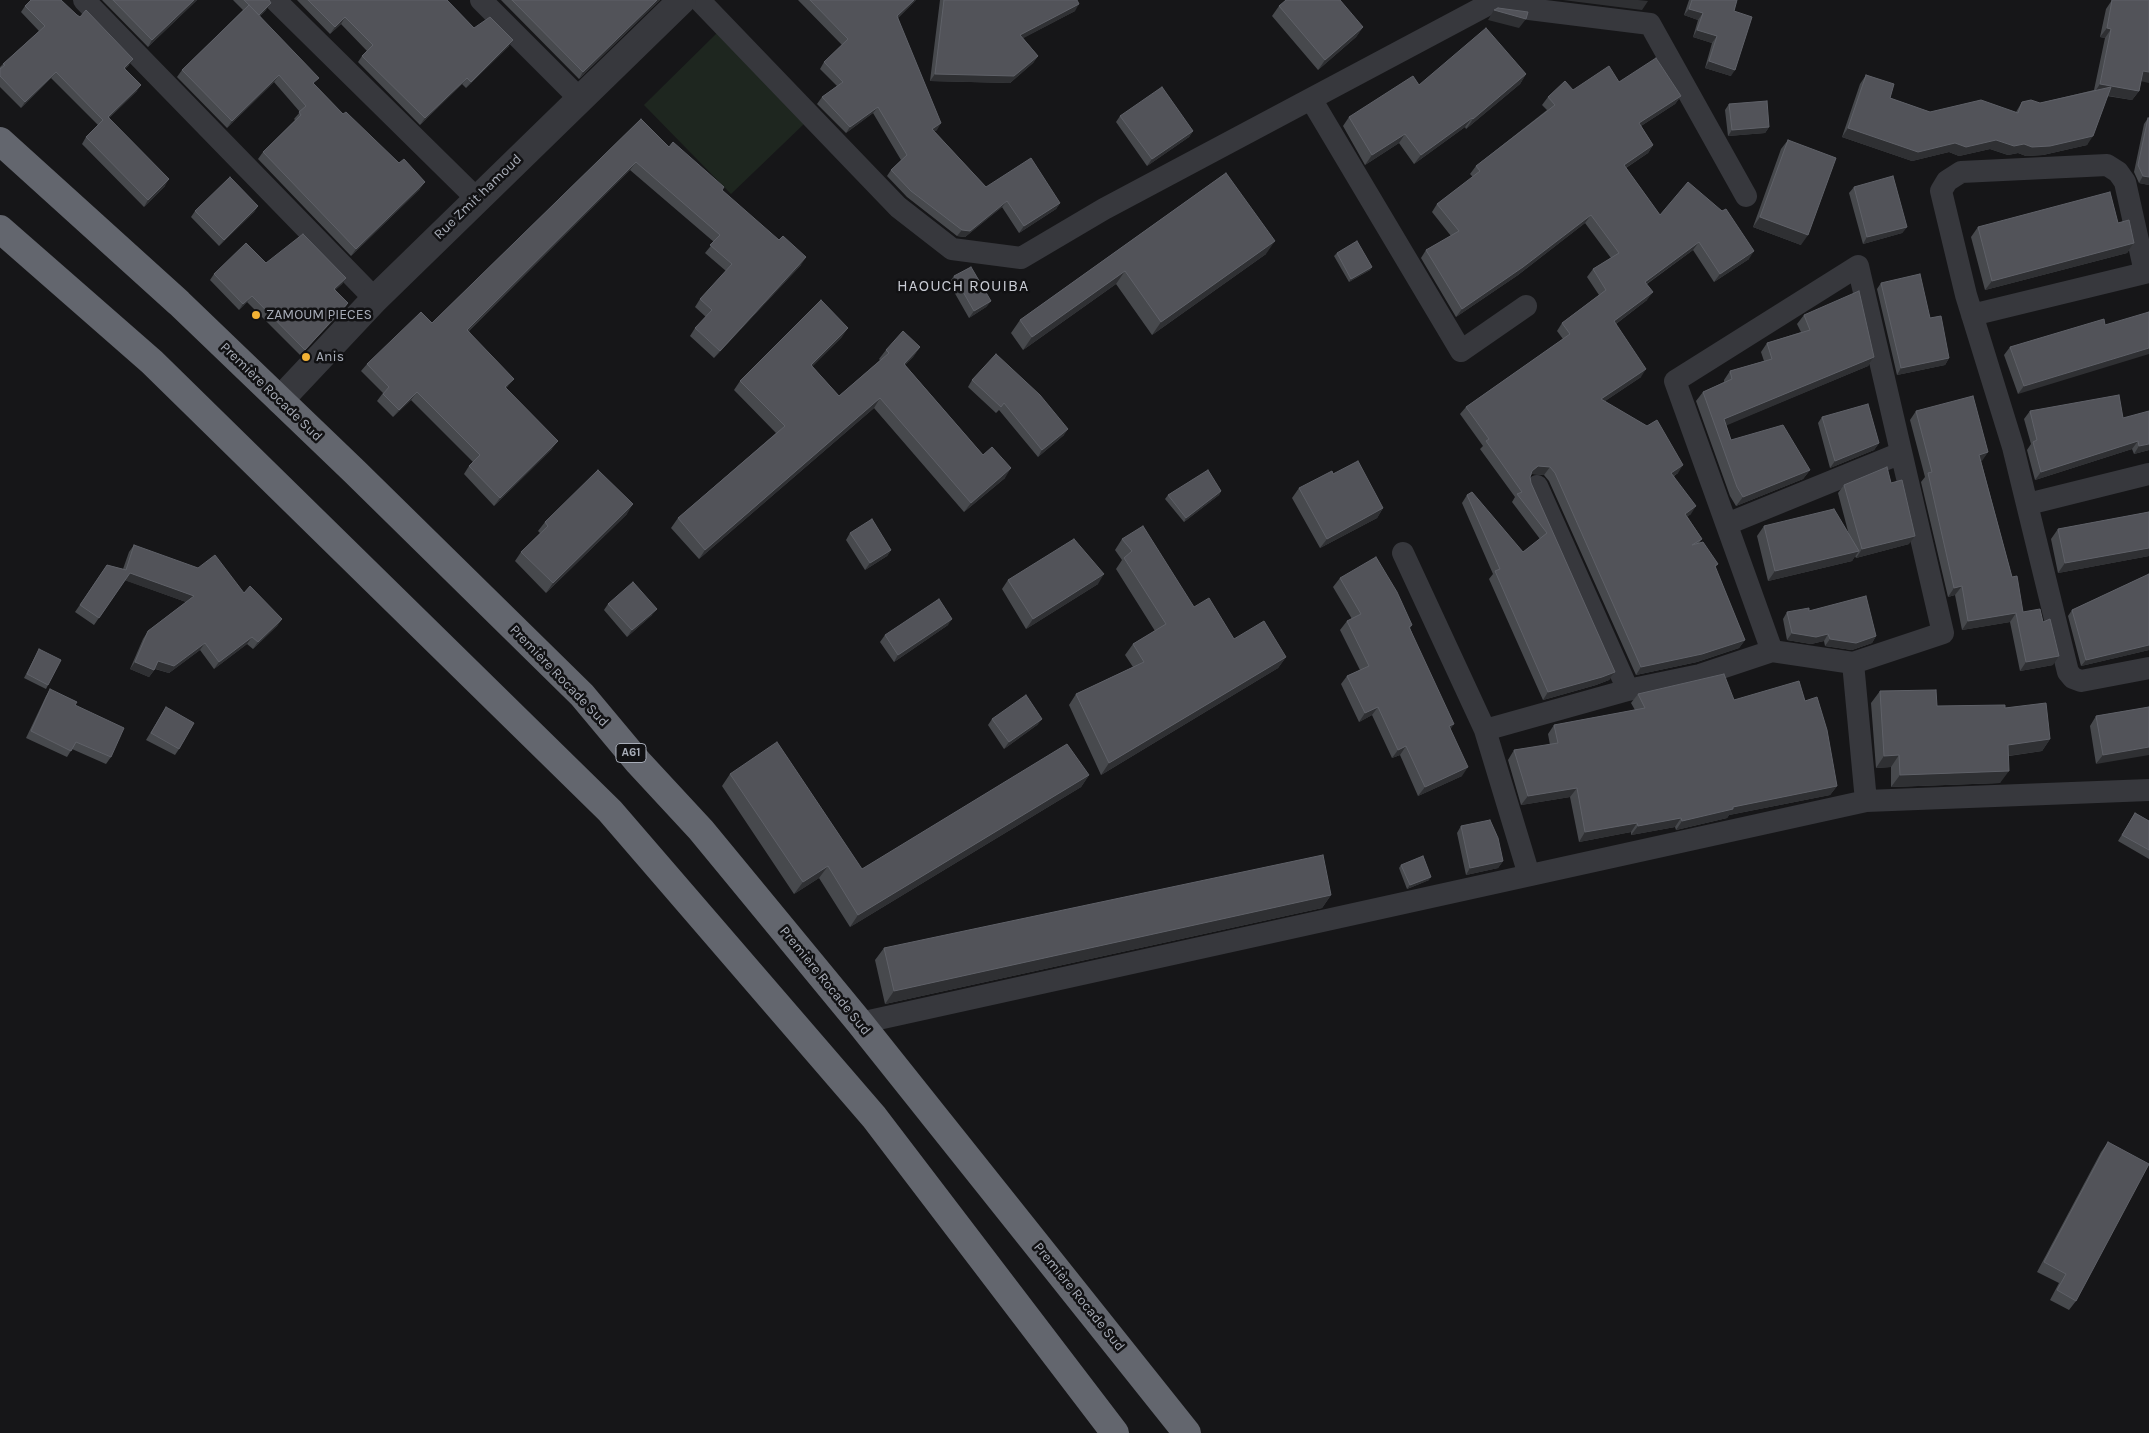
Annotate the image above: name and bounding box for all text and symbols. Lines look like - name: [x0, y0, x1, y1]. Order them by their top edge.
- street label: Rue Zmit hamoud: [431, 151, 525, 243]
- district label: HAOUCH ROUIBA: [895, 276, 1031, 296]
- place label: ZAMOUM PIECES: [266, 307, 372, 323]
- marker: ZAMOUM PIECES: [250, 309, 262, 321]
- street label: Première Rocade Sud: [217, 339, 325, 445]
- place label: Anis: [316, 349, 344, 365]
- marker: Anis: [300, 351, 312, 363]
- street label: Première Rocade Sud: [506, 622, 612, 730]
- road number: A61: [616, 744, 646, 762]
- street label: Première Rocade Sud: [776, 923, 874, 1039]
- street label: Première Rocade Sud: [1030, 1239, 1128, 1355]

